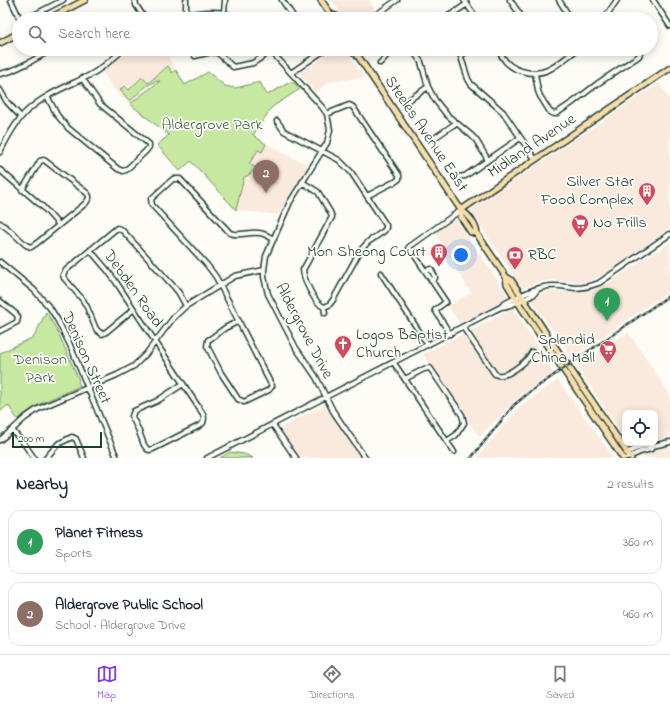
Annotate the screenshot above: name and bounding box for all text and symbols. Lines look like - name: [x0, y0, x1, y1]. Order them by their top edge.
- search box: [12, 12, 658, 56]
- icon: search: [26, 23, 48, 45]
- text: Search here: [58, 23, 130, 45]
- street label: Steeles Avenue East: [378, 71, 474, 197]
- street label: Midland Avenue: [483, 107, 582, 184]
- park label: Aldergrove Park: [162, 113, 263, 137]
- pin: 2: [253, 160, 279, 193]
- place label: Silver Star Food Complex: [540, 170, 634, 212]
- building icon: Silver Star Food Complex: [637, 181, 657, 206]
- place label: No Frills: [593, 211, 647, 235]
- supermarket icon: No Frills: [570, 213, 590, 238]
- place label: Mon Sheong Court: [307, 240, 427, 264]
- building icon: Mon Sheong Court: [429, 242, 449, 267]
- place label: RBC: [528, 243, 557, 267]
- street label: Debden Road: [97, 244, 169, 333]
- your location: [451, 245, 471, 265]
- bank icon: RBC: [505, 245, 525, 270]
- street label: Aldergrove Drive: [269, 279, 340, 384]
- pin: 1: [594, 288, 620, 321]
- street label: Denison Street: [55, 307, 117, 408]
- place label: Logos Baptist Church: [356, 323, 448, 365]
- place label: Splendid China Mall: [531, 328, 595, 370]
- church icon: Logos Baptist Church: [333, 334, 353, 359]
- supermarket icon: Splendid China Mall: [598, 339, 618, 364]
- park label: Denison Park: [12, 348, 67, 390]
- map controls: [622, 410, 658, 446]
- button: locate: [622, 410, 658, 446]
- scale bar: [12, 430, 102, 449]
- text: 200 m: [18, 431, 44, 447]
- text: Nearby: [16, 472, 68, 497]
- text: 2 results: [607, 475, 654, 494]
- text: Planet Fitness: [55, 522, 143, 544]
- text: 1: [28, 533, 32, 552]
- text: 360 m: [623, 533, 653, 552]
- text: Sports: [55, 544, 92, 563]
- text: Aldergrove Public School: [55, 594, 203, 616]
- text: 2: [27, 605, 33, 624]
- text: 460 m: [623, 605, 653, 624]
- text: School · Aldergrove Drive: [55, 616, 186, 635]
- tab: Map: [96, 663, 118, 703]
- tab: Directions: [309, 663, 354, 703]
- tab: Saved: [546, 663, 574, 703]

